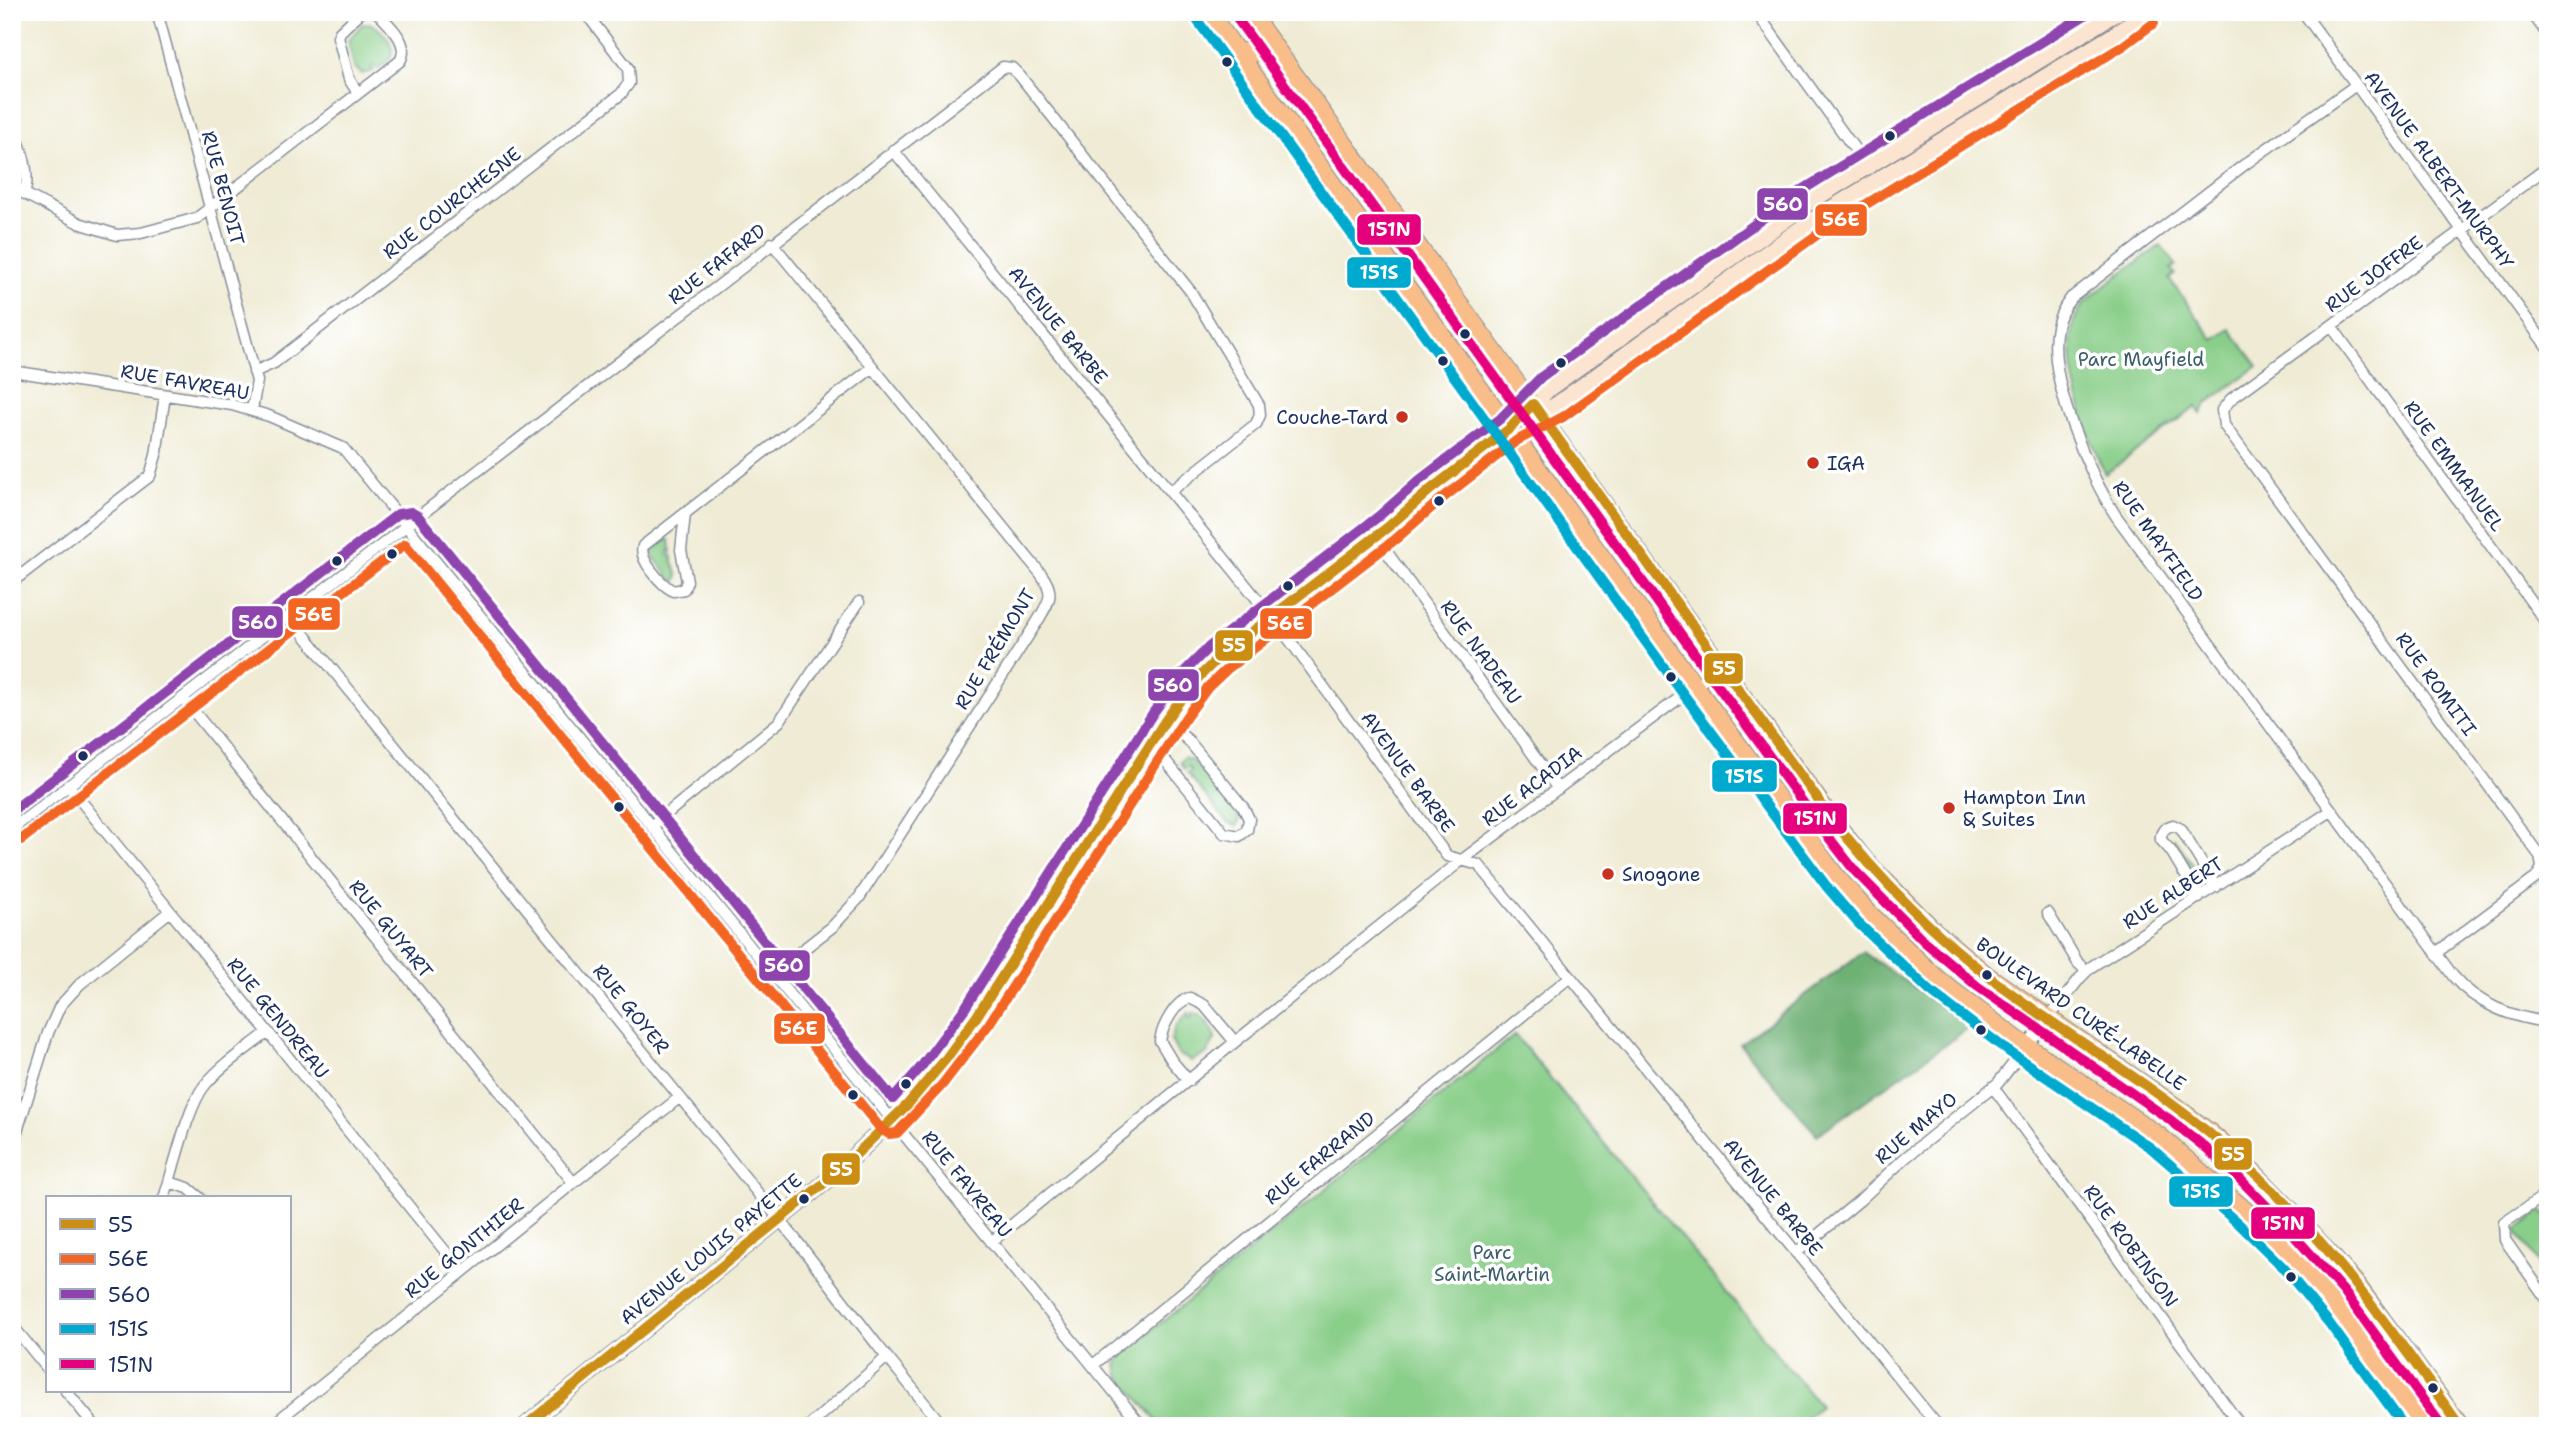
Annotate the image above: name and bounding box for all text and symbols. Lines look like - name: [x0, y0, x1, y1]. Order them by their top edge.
- unlabelled marker: [1220, 55, 1234, 69]
- street label: AVENUE ALBERT-MURPHY: [2359, 66, 2520, 275]
- street label: RUE BENOIT: [196, 128, 250, 248]
- unlabelled marker: [1883, 129, 1897, 143]
- street label: RUE COURCHESNE: [378, 141, 526, 265]
- line badge: 56O: [1756, 187, 1809, 221]
- text: 56O: [1763, 192, 1803, 217]
- line badge: 56E: [1814, 203, 1868, 237]
- text: 56E: [1822, 207, 1860, 232]
- line badge: 151N: [1356, 213, 1422, 246]
- text: 151N: [1367, 217, 1411, 242]
- street label: RUE FAFARD: [663, 218, 771, 310]
- street label: RUE JOFFRE: [2320, 230, 2428, 318]
- line badge: 151S: [1346, 256, 1412, 289]
- text: 151S: [1360, 260, 1399, 285]
- street label: AVENUE BARBE: [1003, 261, 1113, 389]
- unlabelled marker: [1458, 327, 1472, 341]
- park label: Parc Mayfield: [2078, 347, 2204, 372]
- unlabelled marker: [1436, 354, 1450, 368]
- unlabelled marker: [1554, 356, 1568, 370]
- street label: RUE FAVREAU: [119, 358, 251, 406]
- street label: RUE EMMANUEL: [2398, 396, 2510, 536]
- place label: Couche-Tard: [1276, 405, 1388, 430]
- marker: Couche-Tard: [1394, 409, 1410, 425]
- place label: IGA: [1827, 451, 1865, 476]
- marker: IGA: [1805, 455, 1821, 471]
- street label: RUE MAYFIELD: [2107, 476, 2209, 606]
- unlabelled marker: [1432, 494, 1446, 508]
- unlabelled marker: [385, 547, 399, 561]
- unlabelled marker: [330, 554, 344, 568]
- unlabelled marker: [1281, 579, 1295, 593]
- street label: RUE FRÉMONT: [948, 583, 1041, 714]
- street label: RUE NADEAU: [1435, 595, 1527, 709]
- line badge: 56E: [287, 597, 341, 631]
- text: 56E: [295, 602, 333, 627]
- line badge: 56O: [231, 605, 284, 639]
- line badge: 56E: [1259, 607, 1313, 640]
- text: 56O: [238, 610, 278, 635]
- text: 56E: [1267, 611, 1305, 636]
- street label: RUE ROMITI: [2390, 627, 2482, 741]
- line badge: 55: [1214, 629, 1254, 662]
- text: 55: [1222, 633, 1246, 658]
- line badge: 55: [1703, 652, 1744, 685]
- text: 55: [1712, 656, 1736, 681]
- line badge: 56O: [1147, 668, 1200, 702]
- unlabelled marker: [1664, 670, 1678, 684]
- text: 56O: [1153, 673, 1193, 698]
- street label: AVENUE BARBE: [1355, 706, 1461, 838]
- street label: RUE ACADIA: [1477, 740, 1587, 832]
- unlabelled marker: [76, 749, 90, 763]
- line badge: 151S: [1711, 759, 1778, 793]
- text: 151S: [1725, 764, 1764, 789]
- place label: Hampton Inn & Suites: [1963, 785, 2086, 832]
- unlabelled marker: [612, 800, 626, 814]
- marker: Hampton Inn & Suites: [1941, 800, 1957, 816]
- line badge: 151N: [1782, 802, 1848, 835]
- text: 151N: [1793, 806, 1837, 831]
- street label: RUE ALBERT: [2118, 851, 2228, 935]
- place label: Snogone: [1622, 862, 1701, 887]
- marker: Snogone: [1600, 866, 1616, 882]
- street label: RUE GUYART: [344, 875, 439, 984]
- street label: BOULEVARD CURÉ-LABELLE: [1971, 931, 2192, 1096]
- line badge: 56O: [758, 949, 811, 982]
- street label: RUE GENDREAU: [222, 952, 334, 1084]
- text: 56O: [764, 953, 804, 978]
- street label: RUE GOYER: [587, 959, 675, 1059]
- unlabelled marker: [1980, 968, 1994, 982]
- line badge: 56E: [773, 1012, 826, 1045]
- text: 56E: [780, 1016, 818, 1041]
- unlabelled marker: [1974, 1023, 1988, 1037]
- unlabelled marker: [899, 1077, 913, 1091]
- street label: RUE MAYO: [1870, 1086, 1962, 1170]
- unlabelled marker: [846, 1088, 860, 1102]
- street label: RUE FARRAND: [1260, 1106, 1380, 1210]
- street label: RUE FAVREAU: [916, 1125, 1018, 1243]
- street label: AVENUE BARBE: [1718, 1133, 1828, 1261]
- line badge: 55: [2213, 1137, 2253, 1171]
- text: 55: [2221, 1142, 2245, 1167]
- line badge: 55: [821, 1152, 861, 1186]
- text: 55: [829, 1157, 853, 1182]
- street label: AVENUE LOUIS PAYETTE: [615, 1168, 807, 1330]
- line badge: 151S: [2168, 1175, 2234, 1208]
- text: 151S: [2182, 1179, 2221, 1204]
- street label: RUE ROBINSON: [2078, 1180, 2184, 1312]
- street label: RUE GONTHIER: [399, 1192, 529, 1304]
- unlabelled marker: [797, 1192, 811, 1206]
- legend: [46, 1196, 290, 1392]
- line badge: 151N: [2250, 1206, 2316, 1240]
- text: 55: [108, 1211, 133, 1239]
- text: 151N: [2261, 1211, 2305, 1236]
- park label: Parc Saint-Martin: [1434, 1240, 1550, 1287]
- text: 56E: [108, 1245, 148, 1273]
- unlabelled marker: [2284, 1270, 2298, 1284]
- text: 56O: [108, 1281, 150, 1309]
- text: 151S: [108, 1315, 148, 1343]
- text: 151N: [108, 1351, 153, 1379]
- unlabelled marker: [2426, 1381, 2440, 1395]

